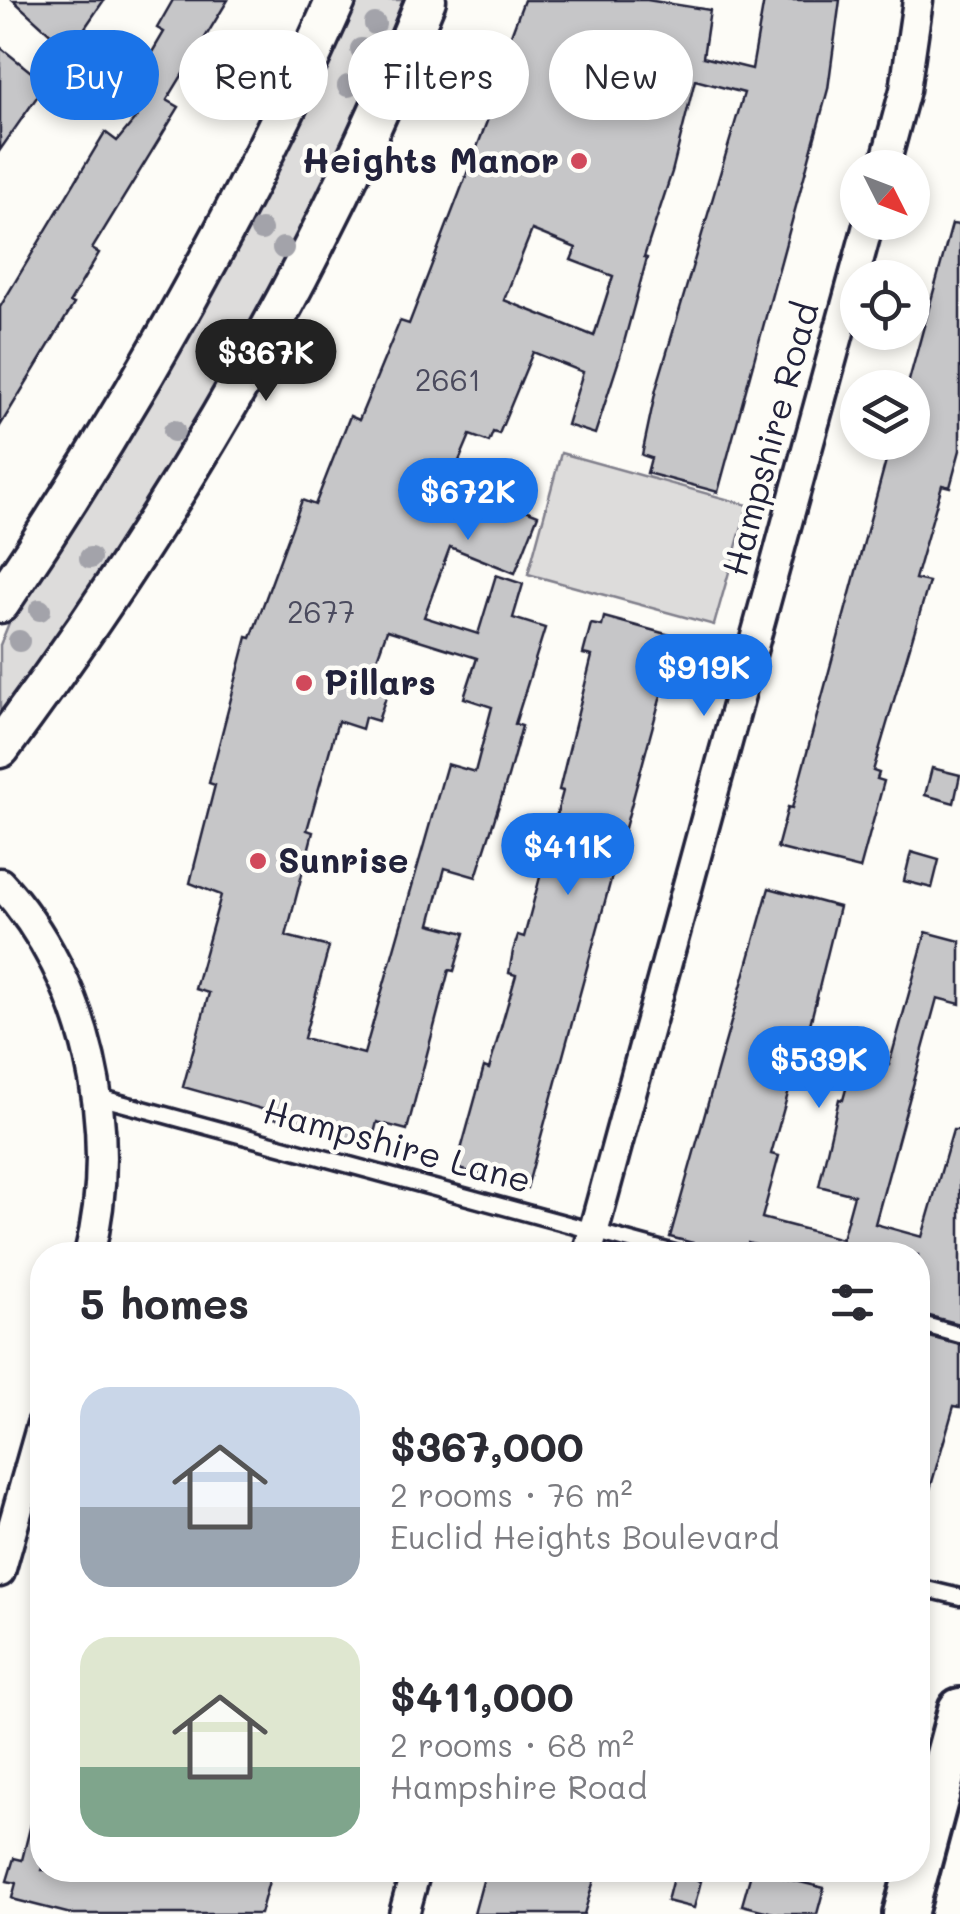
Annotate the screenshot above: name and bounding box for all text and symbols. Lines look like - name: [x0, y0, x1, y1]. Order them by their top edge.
- chip: Buy: [30, 30, 159, 120]
- chip: Rent: [179, 30, 328, 120]
- chip: Filters: [348, 30, 529, 120]
- chip: New: [549, 30, 693, 120]
- place label: Heights Manor: [302, 136, 559, 182]
- marker: Heights Manor: [568, 150, 590, 172]
- north arrow: [840, 150, 930, 240]
- map controls: [840, 150, 930, 460]
- button: locate: [840, 260, 930, 350]
- street label: Hampshire Road: [710, 297, 828, 580]
- pin: $367K: [196, 319, 336, 404]
- text: $367K: [217, 330, 315, 372]
- house number: 2661: [415, 359, 481, 399]
- button: layers: [840, 370, 930, 460]
- pin: $672K: [398, 458, 538, 543]
- text: $672K: [420, 469, 516, 511]
- house number: 2677: [287, 591, 355, 631]
- pin: $919K: [634, 634, 774, 719]
- text: $919K: [657, 645, 751, 687]
- place label: Pillars: [324, 658, 436, 704]
- marker: Pillars: [293, 672, 315, 694]
- pin: $411K: [498, 813, 638, 898]
- text: $411K: [523, 824, 613, 866]
- place label: Sunrise: [278, 836, 409, 882]
- marker: Sunrise: [247, 850, 269, 872]
- pin: $539K: [749, 1026, 889, 1111]
- text: $539K: [770, 1037, 868, 1079]
- street label: Hampshire Lane: [259, 1086, 536, 1202]
- text: 5 homes: [80, 1275, 249, 1330]
- icon: filters: [825, 1275, 880, 1330]
- text: $367,000: [390, 1418, 584, 1473]
- icon: home: [160, 1427, 280, 1547]
- text: 2 rooms · 76 m²: [390, 1473, 633, 1515]
- text: Euclid Heights Boulevard: [390, 1515, 779, 1557]
- text: $411,000: [390, 1668, 574, 1723]
- icon: home: [160, 1677, 280, 1797]
- text: 2 rooms · 68 m²: [390, 1723, 634, 1765]
- text: Hampshire Road: [390, 1765, 647, 1807]

